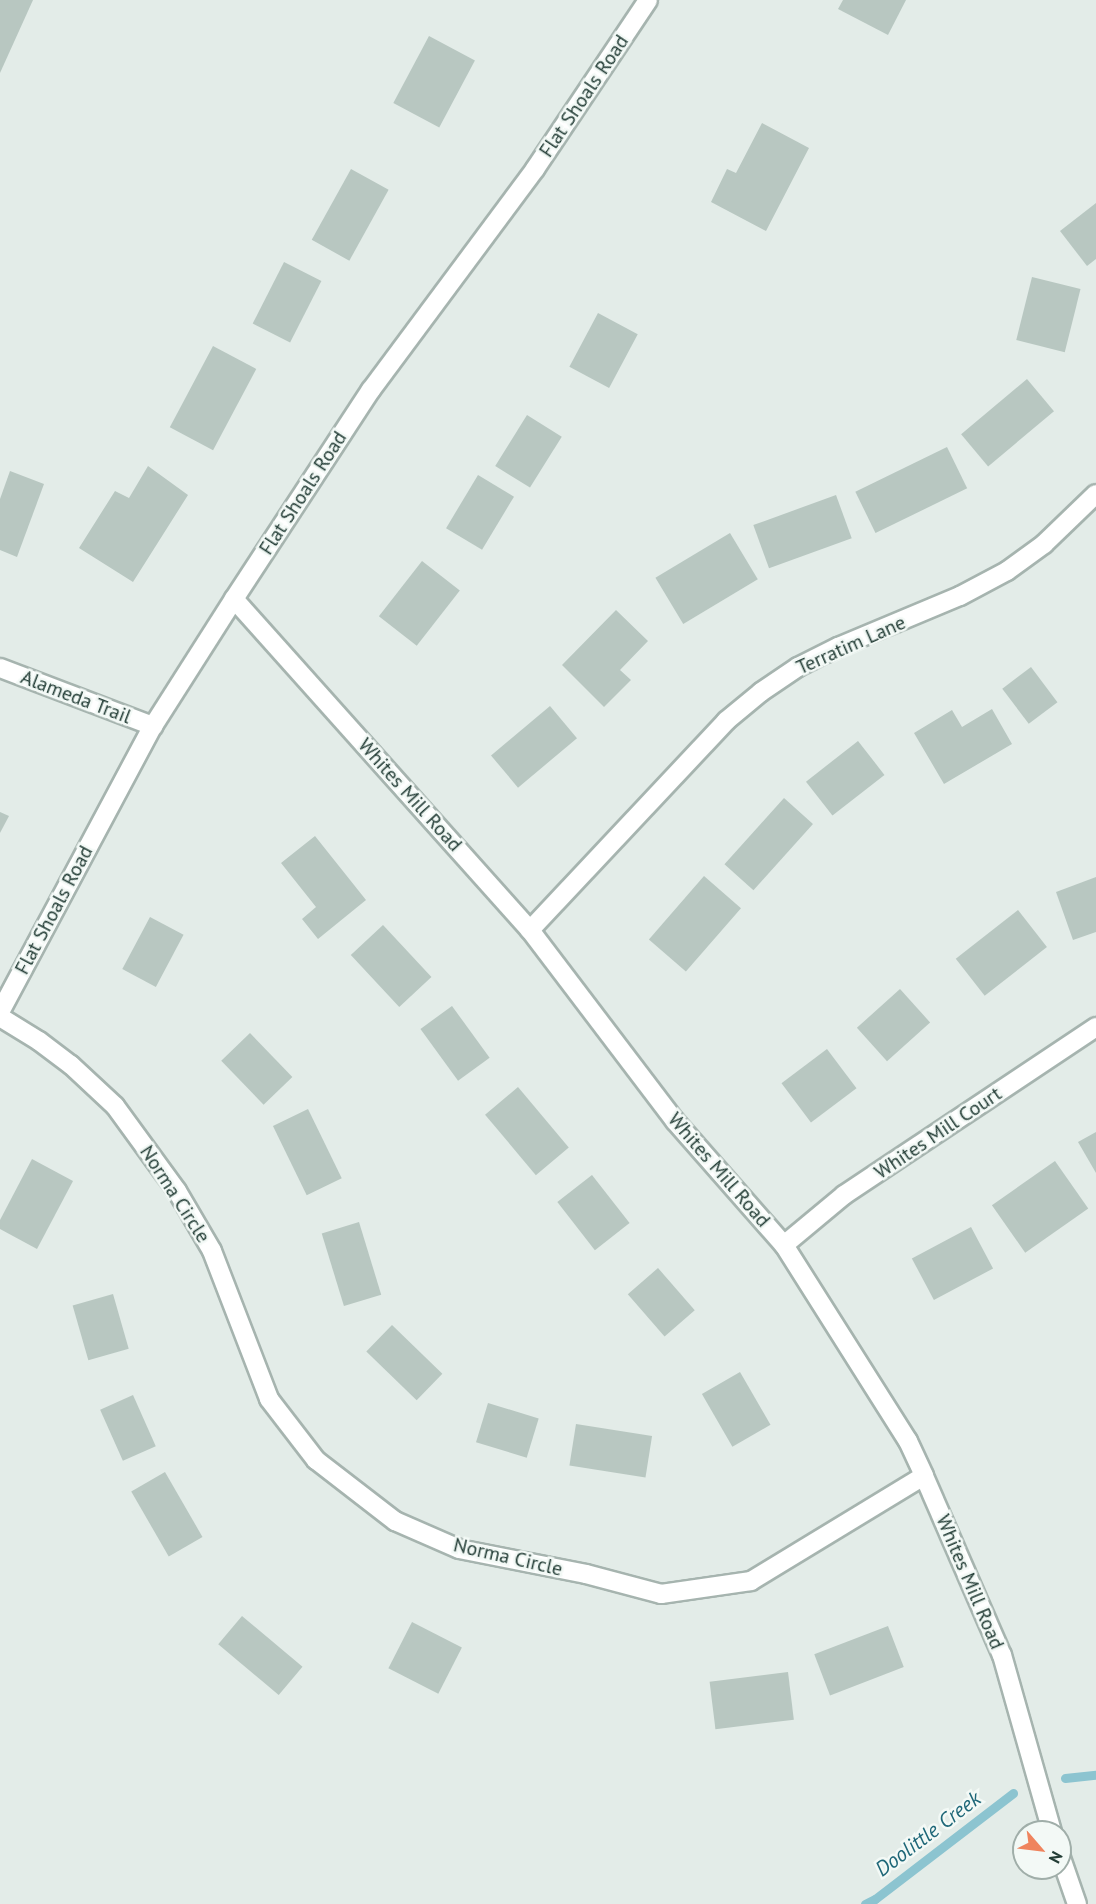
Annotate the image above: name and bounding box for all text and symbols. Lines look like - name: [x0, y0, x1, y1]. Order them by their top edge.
- street label: Flat Shoals Road: [534, 30, 634, 162]
- street label: Flat Shoals Road: [254, 427, 352, 559]
- street label: Terratim Lane: [793, 610, 909, 680]
- street label: Alameda Trail: [17, 665, 135, 729]
- street label: Whites Mill Road: [353, 734, 467, 856]
- street label: Flat Shoals Road: [10, 842, 98, 978]
- street label: Whites Mill Court: [870, 1082, 1006, 1184]
- street label: Whites Mill Road: [663, 1108, 775, 1232]
- street label: Norma Circle: [135, 1141, 215, 1247]
- street label: Whites Mill Road: [931, 1511, 1009, 1653]
- street label: Norma Circle: [451, 1533, 565, 1581]
- water label: Doolittle Creek: [870, 1786, 986, 1882]
- north arrow: [1012, 1820, 1072, 1880]
- text: N: [1045, 1848, 1067, 1867]

